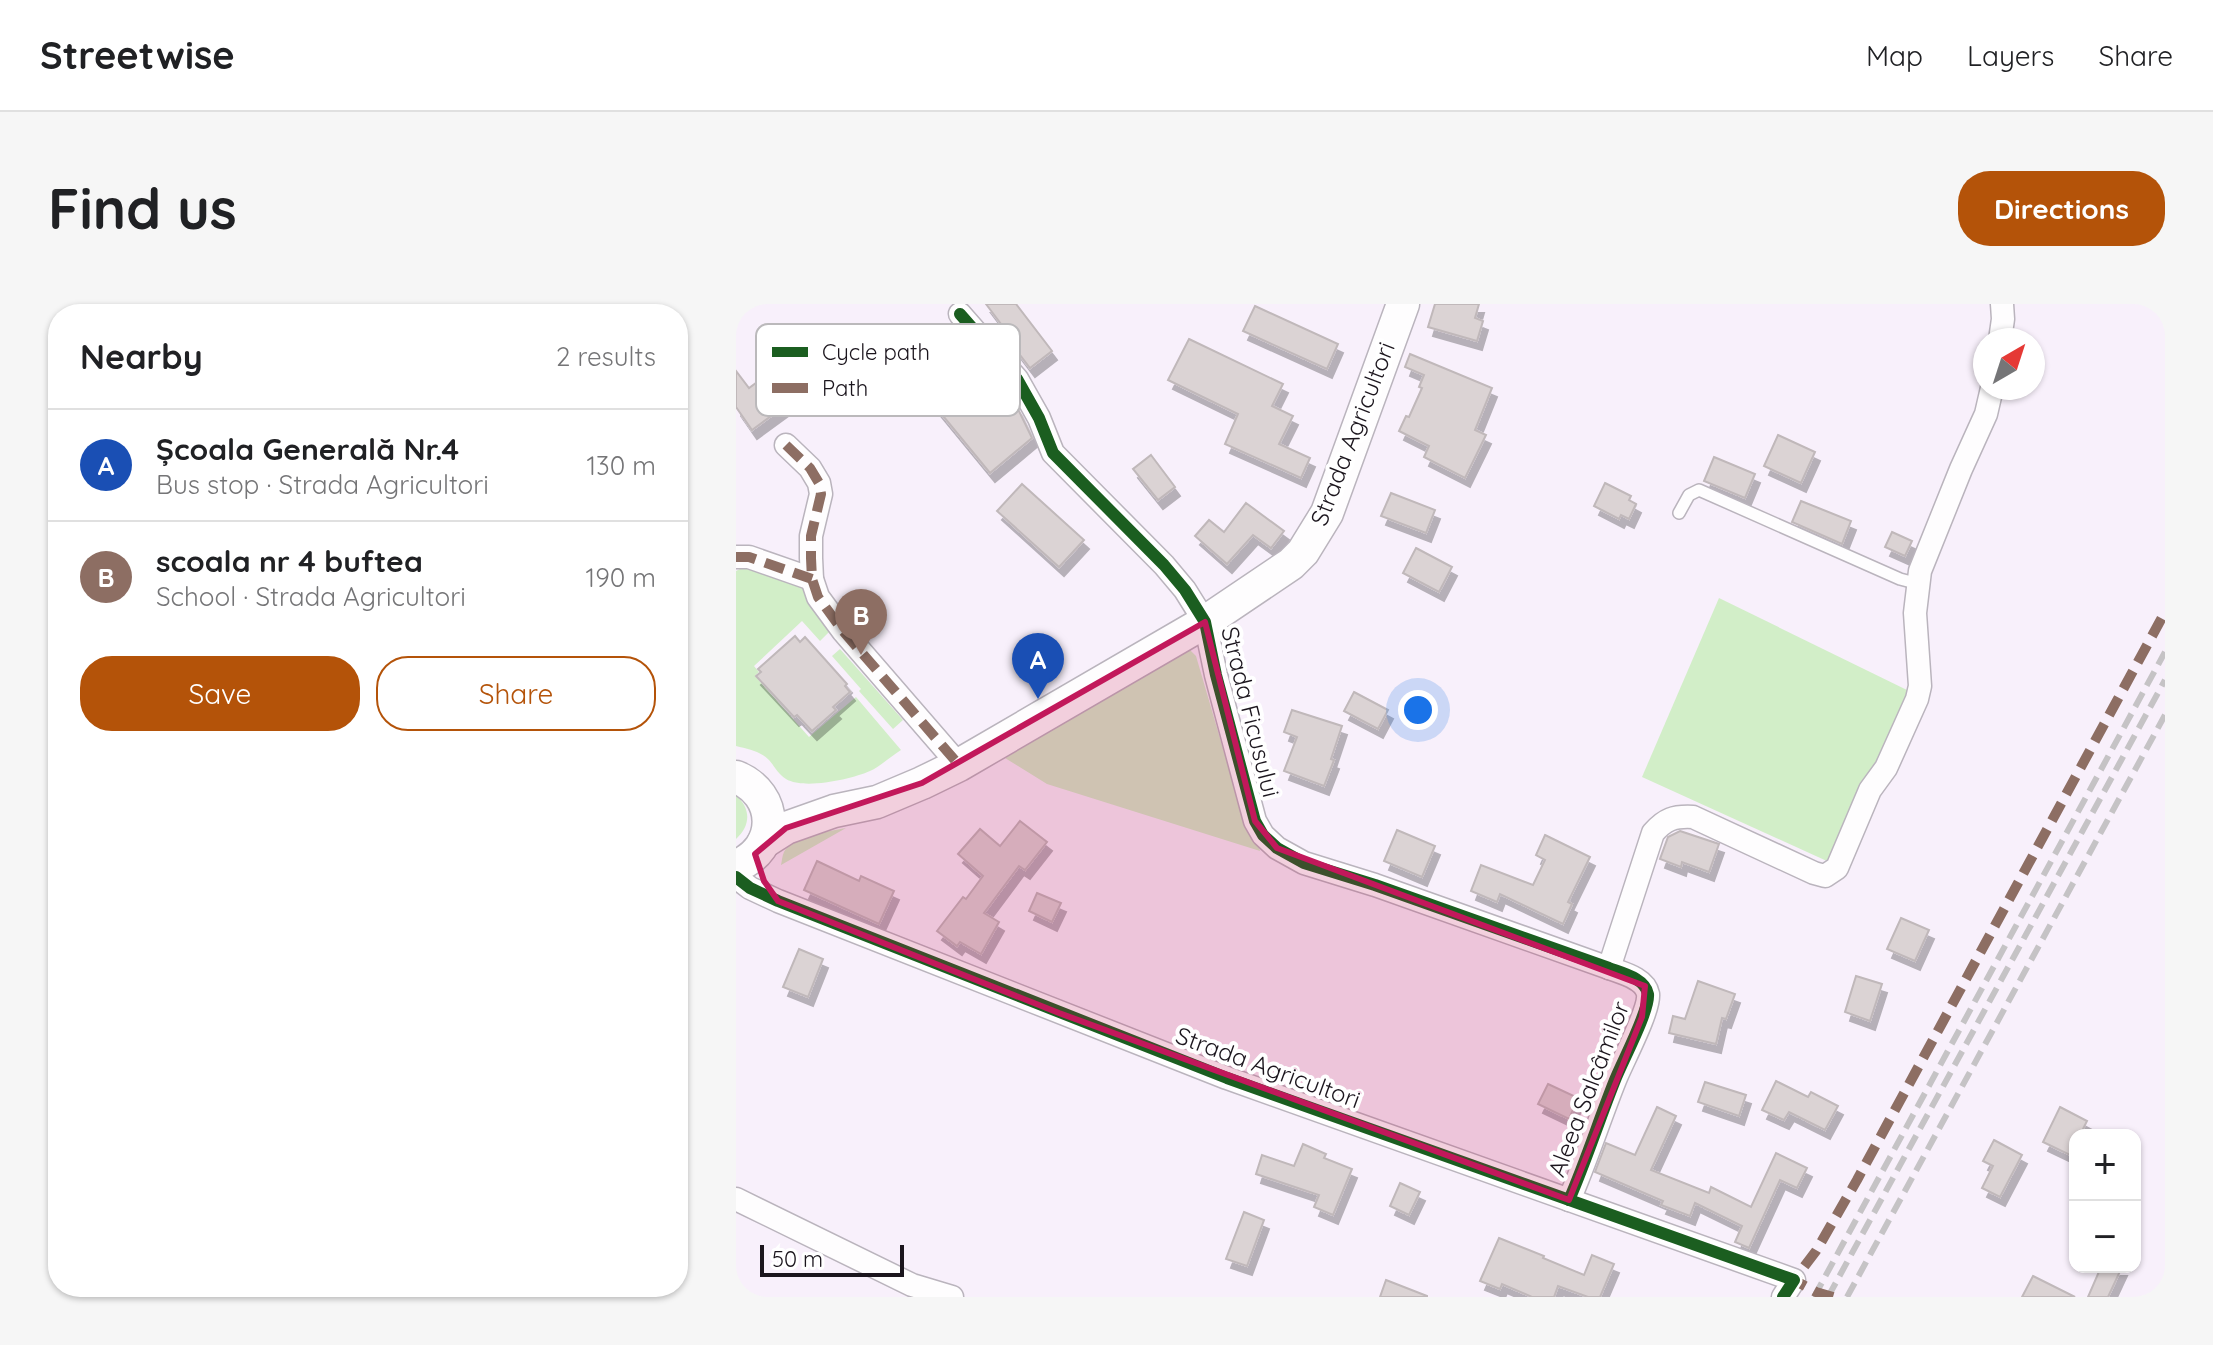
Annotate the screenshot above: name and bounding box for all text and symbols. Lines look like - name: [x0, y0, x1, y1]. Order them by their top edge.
- text: Streetwise: [40, 31, 235, 79]
- text: Map: [1866, 38, 1923, 73]
- text: Layers: [1967, 38, 2054, 73]
- text: Share: [2098, 38, 2173, 73]
- button: Directions: [1958, 171, 2165, 246]
- text: Find us: [48, 173, 237, 243]
- legend: [756, 324, 1020, 416]
- north arrow: [1973, 328, 2045, 400]
- text: Nearby: [80, 335, 203, 378]
- text: Cycle path: [822, 338, 930, 366]
- street label: Strada Agricultori: [1303, 338, 1401, 530]
- text: 2 results: [556, 340, 656, 373]
- text: Path: [822, 374, 868, 402]
- text: Școala Generală Nr.4: [156, 430, 459, 468]
- text: A: [98, 449, 114, 482]
- text: 130 m: [586, 449, 656, 482]
- text: Bus stop · Strada Agricultori: [156, 468, 489, 501]
- text: scoala nr 4 buftea: [156, 542, 423, 580]
- text: B: [97, 561, 115, 594]
- text: 190 m: [586, 561, 656, 594]
- text: School · Strada Agricultori: [156, 580, 466, 613]
- pin: B: [835, 589, 887, 655]
- street label: Strada Ficusului: [1215, 623, 1287, 800]
- pin: A: [1012, 633, 1064, 699]
- button: Save: [80, 656, 360, 731]
- button: Share: [376, 656, 656, 731]
- your location: [1398, 690, 1438, 730]
- street label: Aleea Salcâmilor: [1541, 997, 1635, 1181]
- street label: Strada Agricultori: [1172, 1020, 1365, 1114]
- map controls: [2069, 1129, 2141, 1273]
- button: +: [2069, 1129, 2141, 1201]
- button: −: [2069, 1201, 2141, 1273]
- scale bar: [760, 1241, 904, 1277]
- text: 50 m: [772, 1245, 823, 1273]

